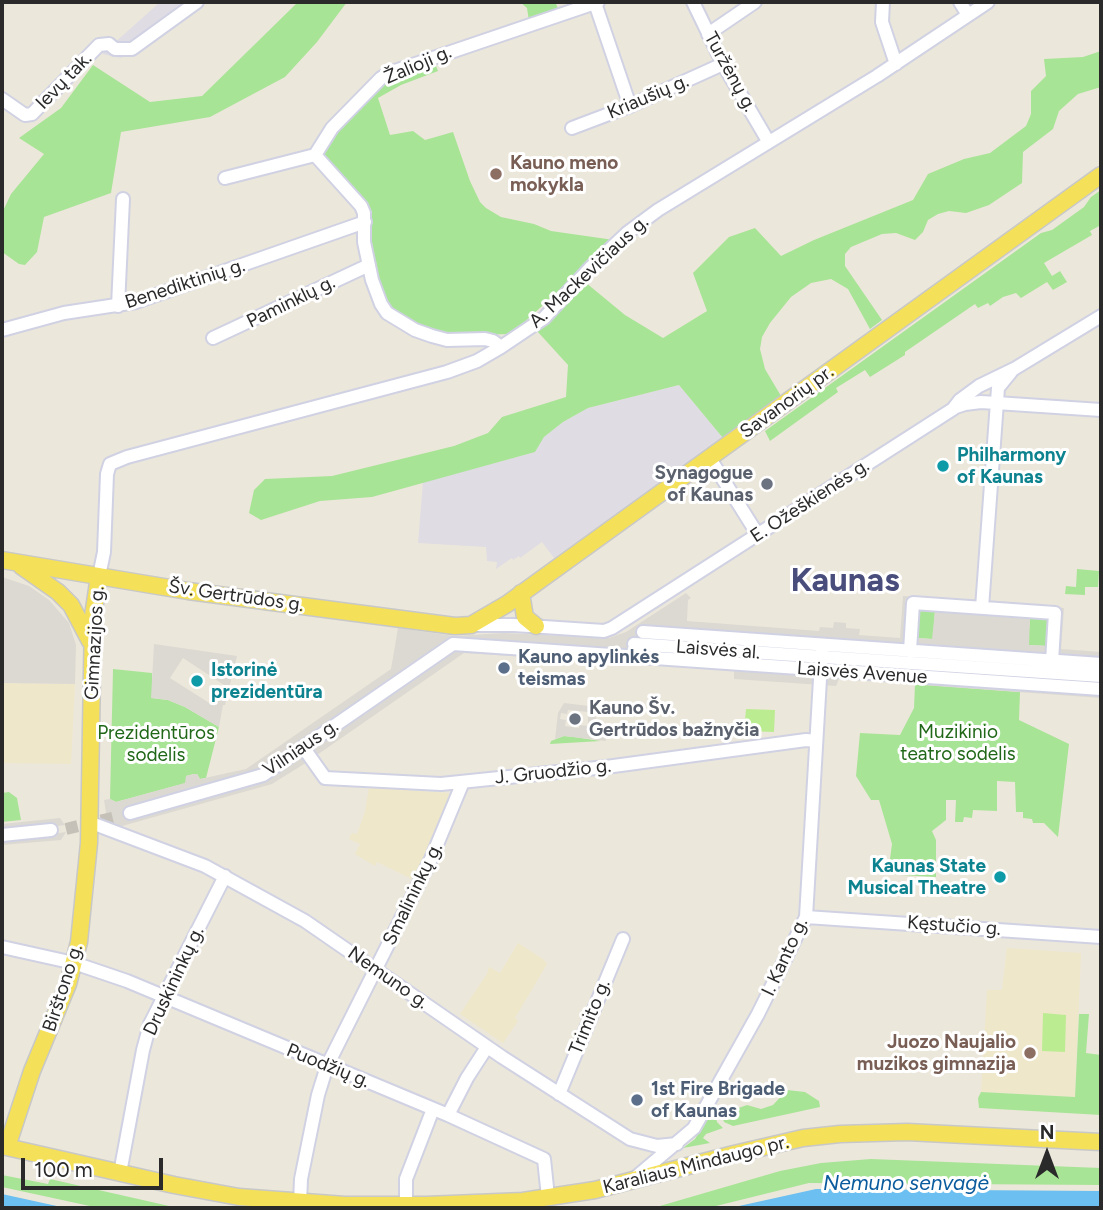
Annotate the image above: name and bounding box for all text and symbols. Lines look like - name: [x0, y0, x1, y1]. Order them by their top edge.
- street label: Turžėnų g.: [699, 28, 761, 116]
- street label: Žalioji g.: [381, 41, 455, 89]
- street label: Ievų tak.: [31, 48, 97, 114]
- street label: Kriaušių g.: [604, 70, 692, 124]
- place label: Kauno meno mokykla: [510, 152, 618, 196]
- marker: Kauno meno mokykla: [488, 166, 504, 182]
- street label: A. Mackevičiaus g.: [525, 211, 653, 333]
- street label: Benediktinių g.: [122, 254, 248, 314]
- street label: Paminklų g.: [243, 271, 339, 333]
- street label: Savanorių pr.: [736, 360, 838, 444]
- place label: Philharmony of Kaunas: [957, 444, 1066, 488]
- street label: E. Ožeškienės g.: [746, 454, 874, 548]
- marker: Philharmony of Kaunas: [935, 458, 951, 474]
- place label: Synagogue of Kaunas: [654, 462, 753, 506]
- marker: Synagogue of Kaunas: [759, 476, 775, 492]
- district label: Kaunas: [790, 561, 900, 601]
- street label: Šv. Gertrūdos g.: [167, 575, 305, 617]
- street label: Gimnazijos g.: [81, 586, 109, 700]
- street label: Laisvės al.: [675, 636, 761, 664]
- place label: Kauno apylinkės teismas: [518, 646, 659, 690]
- street label: Laisvės Avenue: [796, 657, 928, 689]
- place label: Istorinė prezidentūra: [211, 659, 323, 703]
- marker: Kauno apylinkės teismas: [496, 660, 512, 676]
- marker: Istorinė prezidentūra: [189, 673, 205, 689]
- place label: Kauno Šv. Gertrūdos bažnyčia: [589, 697, 759, 741]
- marker: Kauno Šv. Gertrūdos bažnyčia: [567, 711, 583, 727]
- street label: Vilniaus g.: [259, 715, 343, 781]
- park label: Muzikinio teatro sodelis: [900, 721, 1016, 765]
- park label: Prezidentūros sodelis: [97, 722, 215, 766]
- street label: J. Gruodžio g.: [494, 755, 612, 789]
- street label: Smalininkų g.: [378, 839, 448, 949]
- place label: Kaunas State Musical Theatre: [847, 855, 986, 899]
- marker: Kaunas State Musical Theatre: [992, 869, 1008, 885]
- street label: Kęstučio g.: [906, 911, 1002, 941]
- street label: I. Kanto g.: [757, 914, 813, 1000]
- street label: Druskininkų g.: [139, 923, 209, 1039]
- street label: Birštono g.: [38, 941, 88, 1035]
- street label: Nemuno g.: [343, 942, 433, 1014]
- street label: Trimito g.: [565, 976, 615, 1058]
- place label: Juozo Naujalio muzikos gimnazija: [857, 1031, 1016, 1075]
- street label: Puodžių g.: [283, 1039, 373, 1093]
- marker: Juozo Naujalio muzikos gimnazija: [1022, 1045, 1038, 1061]
- place label: 1st Fire Brigade of Kaunas: [651, 1078, 785, 1122]
- marker: 1st Fire Brigade of Kaunas: [629, 1092, 645, 1108]
- north arrow: [1012, 1119, 1082, 1189]
- text: N: [1040, 1121, 1054, 1144]
- street label: Karaliaus Mindaugo pr.: [601, 1131, 791, 1199]
- scale bar: [24, 1144, 166, 1188]
- text: 100 m: [34, 1157, 93, 1182]
- water label: Nemuno senvagė: [823, 1171, 989, 1197]

